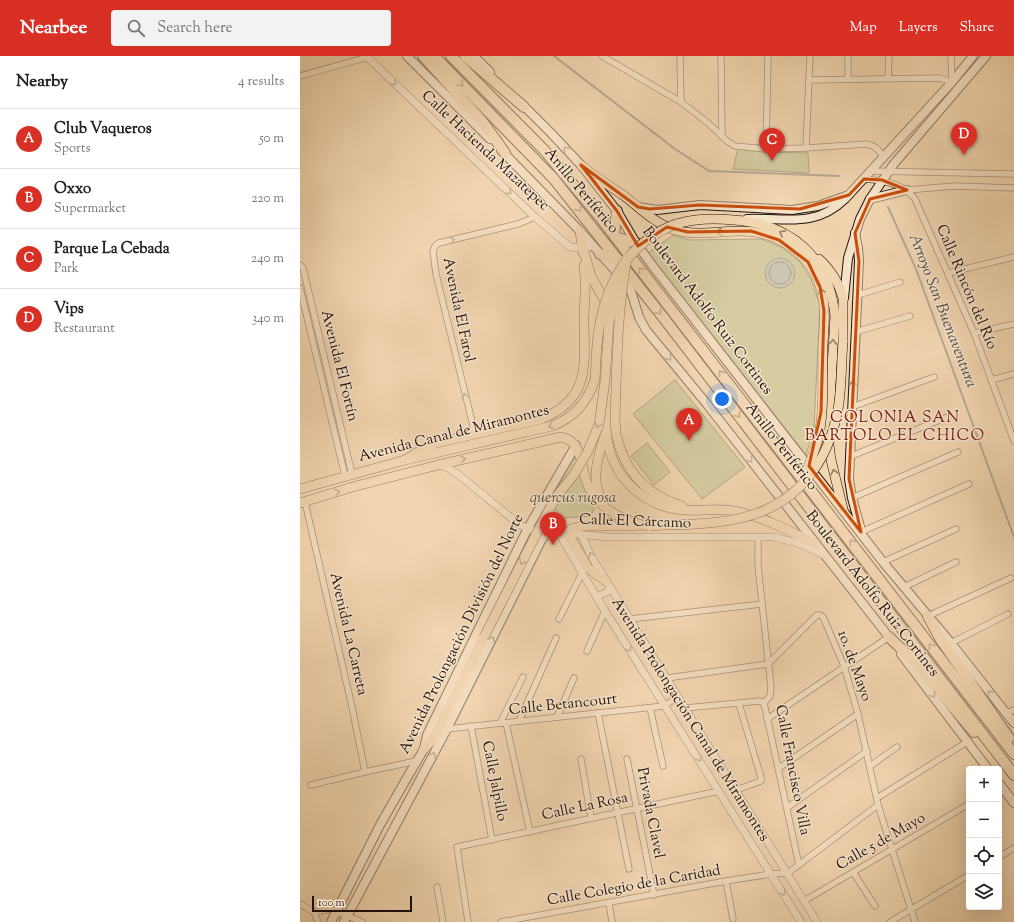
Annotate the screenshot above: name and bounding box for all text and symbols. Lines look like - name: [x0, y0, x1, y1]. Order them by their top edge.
- search box: [111, 10, 391, 46]
- text: Nearbee: [20, 15, 87, 42]
- icon: search: [125, 17, 147, 39]
- text: Search here: [157, 18, 233, 39]
- text: Map: [850, 18, 877, 38]
- text: Layers: [899, 18, 937, 38]
- text: Share: [959, 18, 994, 38]
- text: Nearby: [16, 70, 68, 94]
- text: 4 results: [238, 73, 284, 91]
- one-way arrow: [389, 78, 397, 86]
- one-way arrow: [456, 79, 464, 87]
- street label: Calle Hacienda Mazatepec: [416, 86, 554, 216]
- text: Club Vaqueros: [54, 119, 152, 140]
- pin: D: [951, 122, 977, 155]
- pin: C: [759, 128, 785, 161]
- text: A: [24, 130, 34, 148]
- text: 50 m: [259, 130, 284, 148]
- text: Sports: [54, 140, 91, 158]
- street label: Anillo Periférico: [539, 144, 623, 238]
- one-way arrow: [564, 146, 571, 153]
- text: Oxxo: [54, 179, 91, 200]
- one-way arrow: [504, 187, 512, 195]
- text: B: [25, 190, 33, 208]
- text: 220 m: [251, 190, 284, 208]
- text: Supermarket: [54, 200, 126, 218]
- one-way arrow: [574, 205, 581, 212]
- street label: Calle Rincón del Río: [930, 221, 1002, 353]
- street label: Boulevard Adolfo Ruiz Cortines: [637, 222, 777, 400]
- one-way arrow: [716, 227, 722, 236]
- one-way arrow: [779, 230, 786, 237]
- water label: Arroyo San Buenaventura: [902, 231, 982, 391]
- one-way arrow: [448, 236, 455, 244]
- text: Parque La Cebada: [54, 239, 170, 260]
- text: C: [24, 250, 34, 268]
- text: 240 m: [251, 250, 284, 268]
- street label: Avenida El Farol: [437, 256, 479, 364]
- text: Park: [54, 260, 79, 278]
- one-way arrow: [639, 268, 646, 275]
- one-way arrow: [817, 288, 826, 295]
- text: Vips: [54, 299, 84, 320]
- one-way arrow: [654, 307, 661, 314]
- street label: Avenida El Fortín: [315, 308, 363, 424]
- text: D: [24, 310, 34, 328]
- text: 340 m: [252, 310, 284, 328]
- text: Restaurant: [54, 320, 115, 338]
- one-way arrow: [829, 339, 838, 345]
- one-way arrow: [665, 354, 672, 361]
- one-way arrow: [719, 371, 726, 378]
- one-way arrow: [849, 380, 857, 386]
- your location: [712, 389, 732, 409]
- one-way arrow: [461, 393, 470, 400]
- street label: Anillo Periférico: [740, 399, 822, 495]
- street label: Avenida Canal de Miramontes: [357, 400, 552, 468]
- district label: COLONIA SAN BARTOLO EL CHICO: [805, 407, 985, 448]
- pin: A: [676, 408, 702, 441]
- one-way arrow: [733, 411, 741, 418]
- one-way arrow: [547, 421, 554, 430]
- one-way arrow: [594, 421, 603, 428]
- one-way arrow: [460, 455, 466, 463]
- one-way arrow: [746, 455, 753, 462]
- one-way arrow: [830, 468, 838, 475]
- one-way arrow: [334, 488, 341, 497]
- park label: quercus rugosa: [530, 488, 617, 509]
- street label: Boulevard Adolfo Ruiz Cortines: [800, 506, 944, 682]
- street label: Calle El Cárcamo: [579, 510, 691, 534]
- street label: Avenida Prolongación División del Norte: [395, 511, 529, 757]
- pin: B: [540, 512, 566, 545]
- one-way arrow: [849, 540, 856, 547]
- one-way arrow: [588, 552, 595, 559]
- one-way arrow: [519, 558, 526, 565]
- street label: Avenida La Carreta: [324, 571, 372, 698]
- street label: Avenida Prolongación Canal de Miramontes: [606, 594, 774, 846]
- street label: 1o. de Mayo: [831, 628, 877, 704]
- one-way arrow: [487, 636, 495, 643]
- one-way arrow: [928, 643, 935, 650]
- one-way arrow: [624, 645, 632, 652]
- street label: Calle Betancourt: [508, 689, 618, 721]
- one-way arrow: [988, 690, 995, 697]
- one-way arrow: [928, 691, 935, 698]
- street label: Calle Francisco Villa: [769, 703, 815, 837]
- street label: Calle Jalpillo: [476, 739, 512, 823]
- one-way arrow: [428, 752, 436, 759]
- one-way arrow: [694, 755, 701, 762]
- street label: Privada Clavel: [631, 765, 669, 861]
- map controls: [966, 766, 1002, 910]
- button: +: [966, 766, 1002, 802]
- street label: Calle La Rosa: [540, 788, 630, 826]
- button: −: [966, 802, 1002, 838]
- street label: Calle 5 de Mayo: [832, 808, 930, 876]
- button: locate: [966, 838, 1002, 874]
- street label: Calle Colegio de la Caridad: [546, 860, 723, 912]
- button: layers: [966, 874, 1002, 910]
- one-way arrow: [778, 889, 786, 896]
- scale bar: [312, 894, 412, 913]
- text: 100 m: [318, 895, 345, 911]

